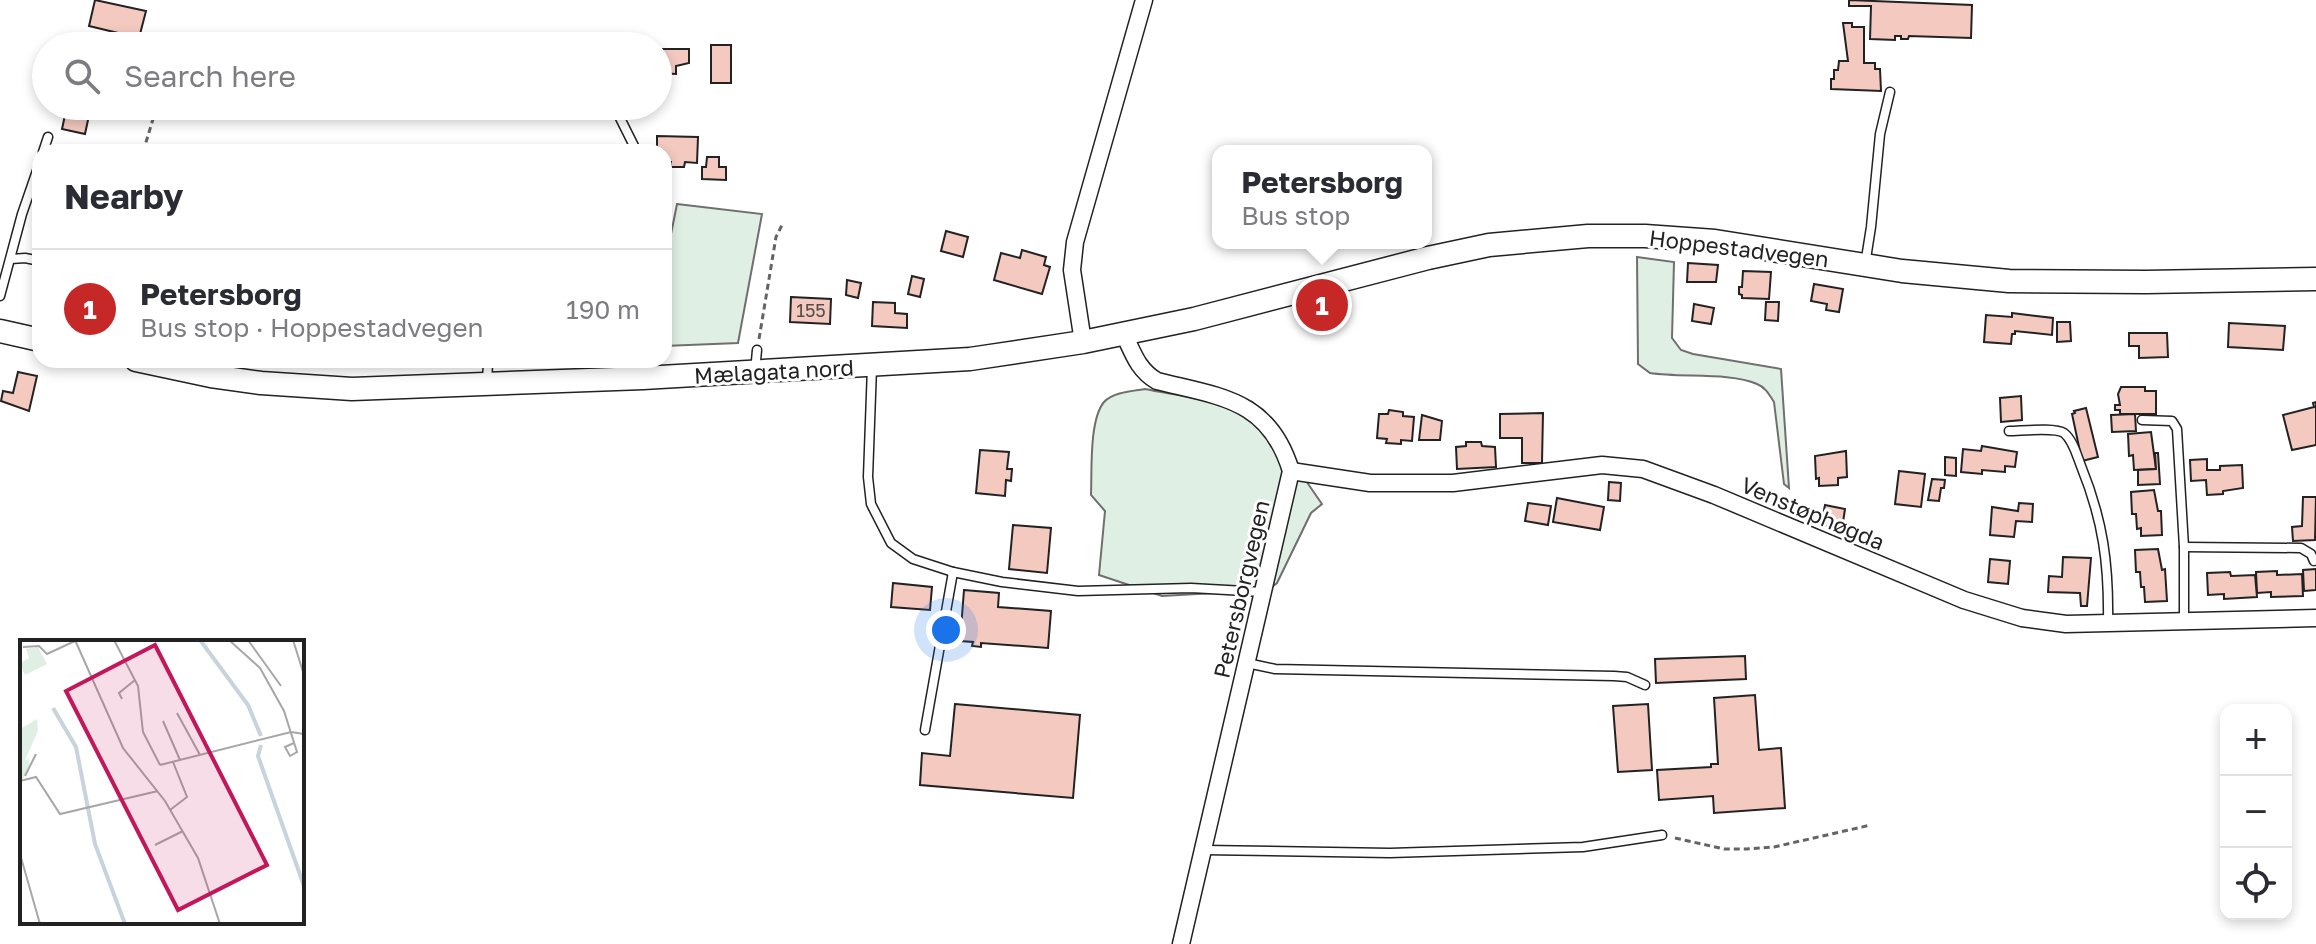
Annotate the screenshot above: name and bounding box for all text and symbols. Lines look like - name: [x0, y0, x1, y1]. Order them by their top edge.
- search box: [32, 32, 672, 120]
- icon: search: [60, 54, 104, 98]
- text: Search here: [124, 58, 296, 94]
- popup: [1212, 145, 1432, 249]
- text: Petersborg: [1241, 164, 1403, 200]
- text: Nearby: [64, 176, 184, 216]
- text: Bus stop: [1241, 200, 1350, 231]
- street label: Hoppestadvegen: [1648, 224, 1830, 272]
- pin: 1: [1296, 275, 1348, 335]
- text: Petersborg: [140, 276, 302, 312]
- text: 1: [83, 294, 97, 325]
- text: 190 m: [566, 294, 640, 325]
- house number: 155: [796, 299, 826, 321]
- text: Bus stop · Hoppestadvegen: [140, 312, 483, 343]
- street label: Mælagata nord: [693, 353, 855, 389]
- street label: Venstøphøgda: [1737, 471, 1889, 555]
- street label: Petersborgvegen: [1207, 497, 1275, 681]
- your location: [926, 610, 966, 650]
- inset map: [20, 640, 304, 924]
- map controls: [2220, 704, 2292, 920]
- button: +: [2220, 704, 2292, 776]
- button: −: [2220, 776, 2292, 848]
- button: locate: [2220, 848, 2292, 920]

